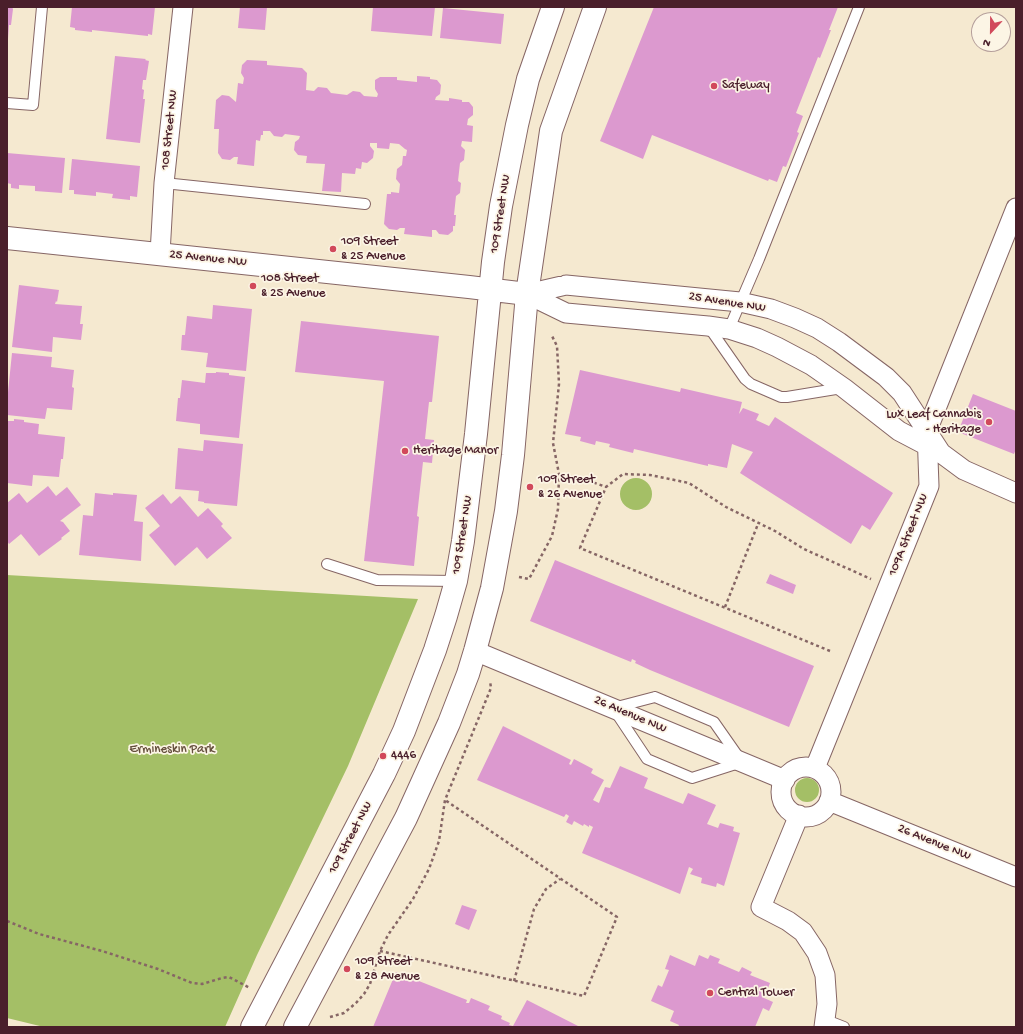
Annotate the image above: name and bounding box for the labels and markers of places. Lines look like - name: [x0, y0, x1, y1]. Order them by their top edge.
- place label: Safeway: [722, 78, 770, 94]
- marker: Safeway: [709, 81, 719, 91]
- place label: 109 Street & 25 Avenue: [341, 234, 405, 265]
- marker: 109 Street & 25 Avenue: [328, 244, 338, 254]
- place label: 108 Street & 25 Avenue: [261, 271, 325, 302]
- marker: 108 Street & 25 Avenue: [248, 281, 258, 291]
- place label: Lux Leaf Cannabis - Heritage: [886, 407, 981, 438]
- marker: Lux Leaf Cannabis - Heritage: [984, 417, 994, 427]
- place label: Heritage Manor: [413, 443, 498, 459]
- marker: Heritage Manor: [400, 446, 410, 456]
- place label: 109 Street & 26 Avenue: [538, 472, 602, 503]
- marker: 109 Street & 26 Avenue: [525, 482, 535, 492]
- place label: 4446: [391, 748, 416, 764]
- marker: 4446: [378, 751, 388, 761]
- place label: 109 Street & 28 Avenue: [355, 954, 420, 985]
- marker: 109 Street & 28 Avenue: [342, 964, 352, 974]
- place label: Central Tower: [718, 985, 794, 1001]
- marker: Central Tower: [705, 988, 715, 998]

